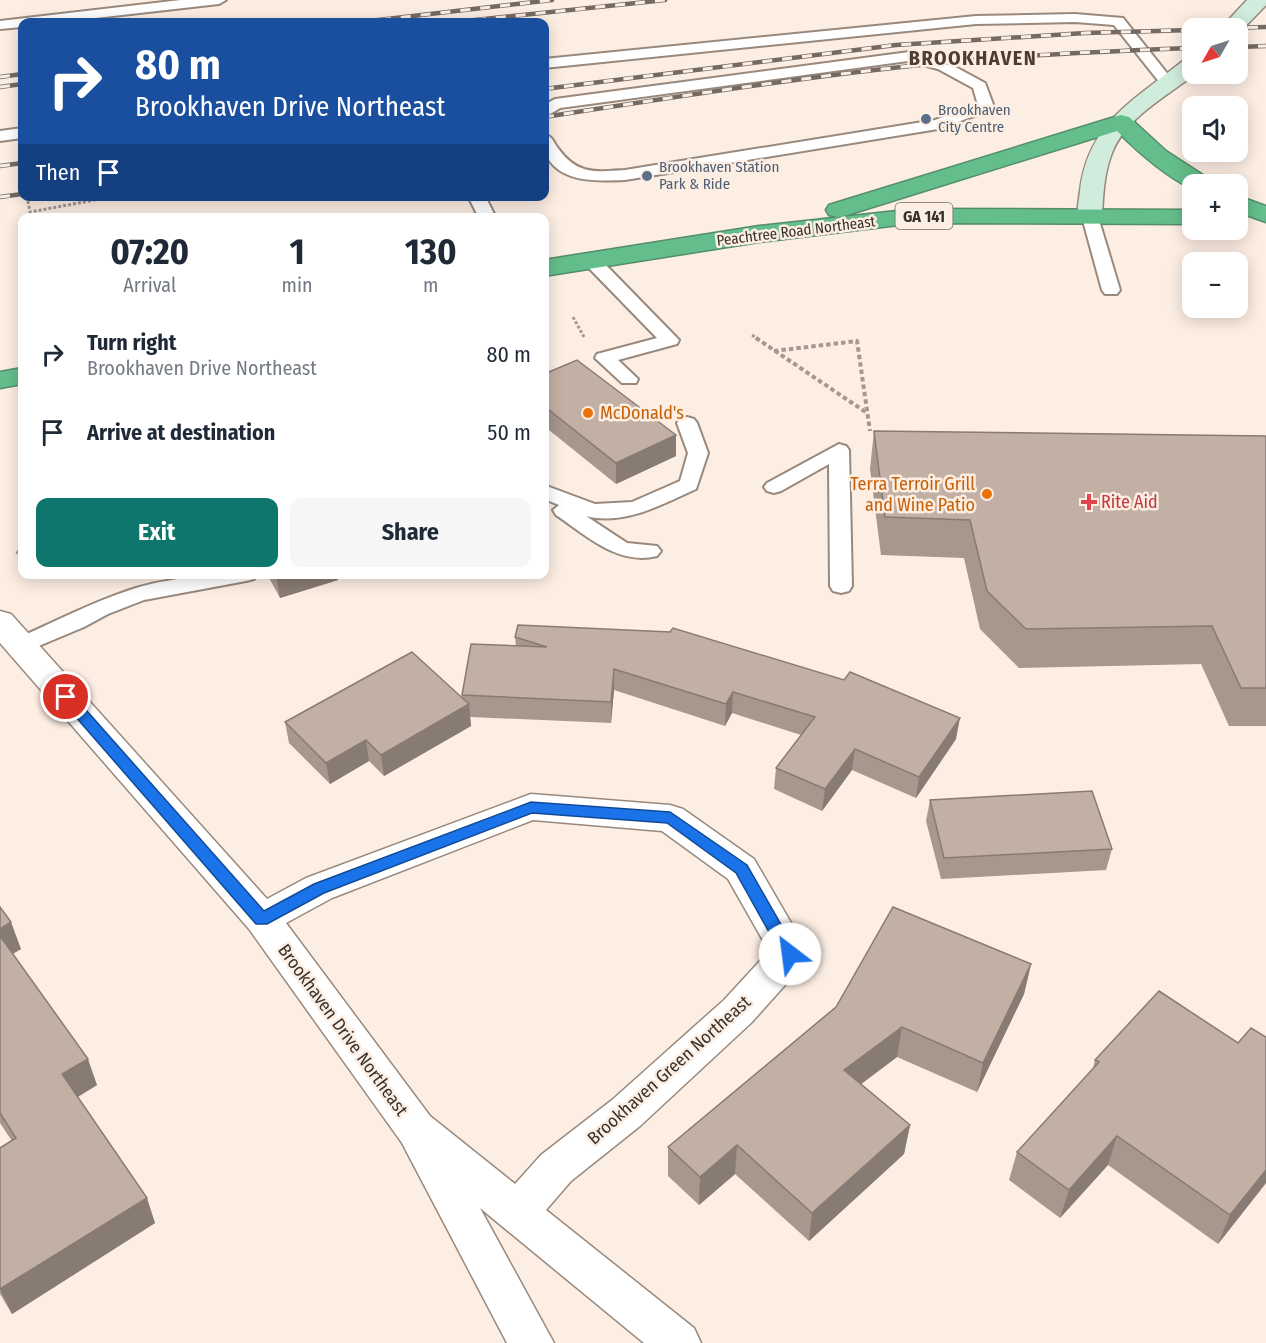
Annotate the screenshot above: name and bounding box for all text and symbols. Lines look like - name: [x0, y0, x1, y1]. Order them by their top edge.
- north arrow: [1182, 18, 1248, 84]
- map controls: [1182, 18, 1248, 318]
- text: 80 m: [135, 40, 221, 90]
- icon: right: [36, 42, 114, 120]
- district label: BROOKHAVEN: [909, 46, 1037, 70]
- text: Brookhaven Drive Northeast: [135, 91, 445, 123]
- button: sound: [1182, 96, 1248, 162]
- place label: Brookhaven City Centre: [938, 101, 1011, 136]
- marker: Brookhaven City Centre: [919, 112, 933, 126]
- icon: arrive: [92, 156, 125, 189]
- place label: Brookhaven Station Park & Ride: [659, 158, 779, 193]
- text: Then: [36, 159, 80, 186]
- marker: Brookhaven Station Park & Ride: [640, 169, 654, 183]
- button: +: [1182, 174, 1248, 240]
- road number: GA 141: [896, 203, 952, 229]
- street label: Peachtree Road Northeast: [716, 212, 877, 250]
- text: 07:20: [110, 230, 189, 274]
- text: 1: [289, 230, 305, 274]
- text: 130: [405, 230, 457, 274]
- button: −: [1182, 252, 1248, 318]
- text: Arrival: [123, 273, 176, 297]
- text: min: [282, 273, 312, 297]
- text: m: [423, 273, 438, 297]
- text: Turn right: [87, 329, 176, 356]
- icon: right: [36, 338, 69, 371]
- text: 80 m: [486, 341, 531, 368]
- text: Brookhaven Drive Northeast: [87, 356, 317, 380]
- place label: McDonald's: [600, 402, 684, 424]
- marker: McDonald's: [581, 406, 595, 420]
- icon: arrive: [36, 416, 69, 449]
- text: Arrive at destination: [87, 419, 275, 446]
- text: 50 m: [487, 419, 531, 446]
- place label: Terra Terroir Grill and Wine Patio: [850, 473, 975, 516]
- marker: Terra Terroir Grill and Wine Patio: [980, 487, 994, 501]
- place label: Rite Aid: [1101, 491, 1158, 513]
- marker: Rite Aid: [1082, 495, 1096, 509]
- button: Exit: [36, 498, 278, 567]
- button: Share: [290, 498, 531, 567]
- pin: [40, 671, 91, 722]
- icon: arrive: [49, 680, 82, 713]
- position arrow: [758, 922, 822, 986]
- street label: Brookhaven Drive Northeast: [273, 940, 413, 1120]
- street label: Brookhaven Green Northeast: [583, 991, 755, 1149]

